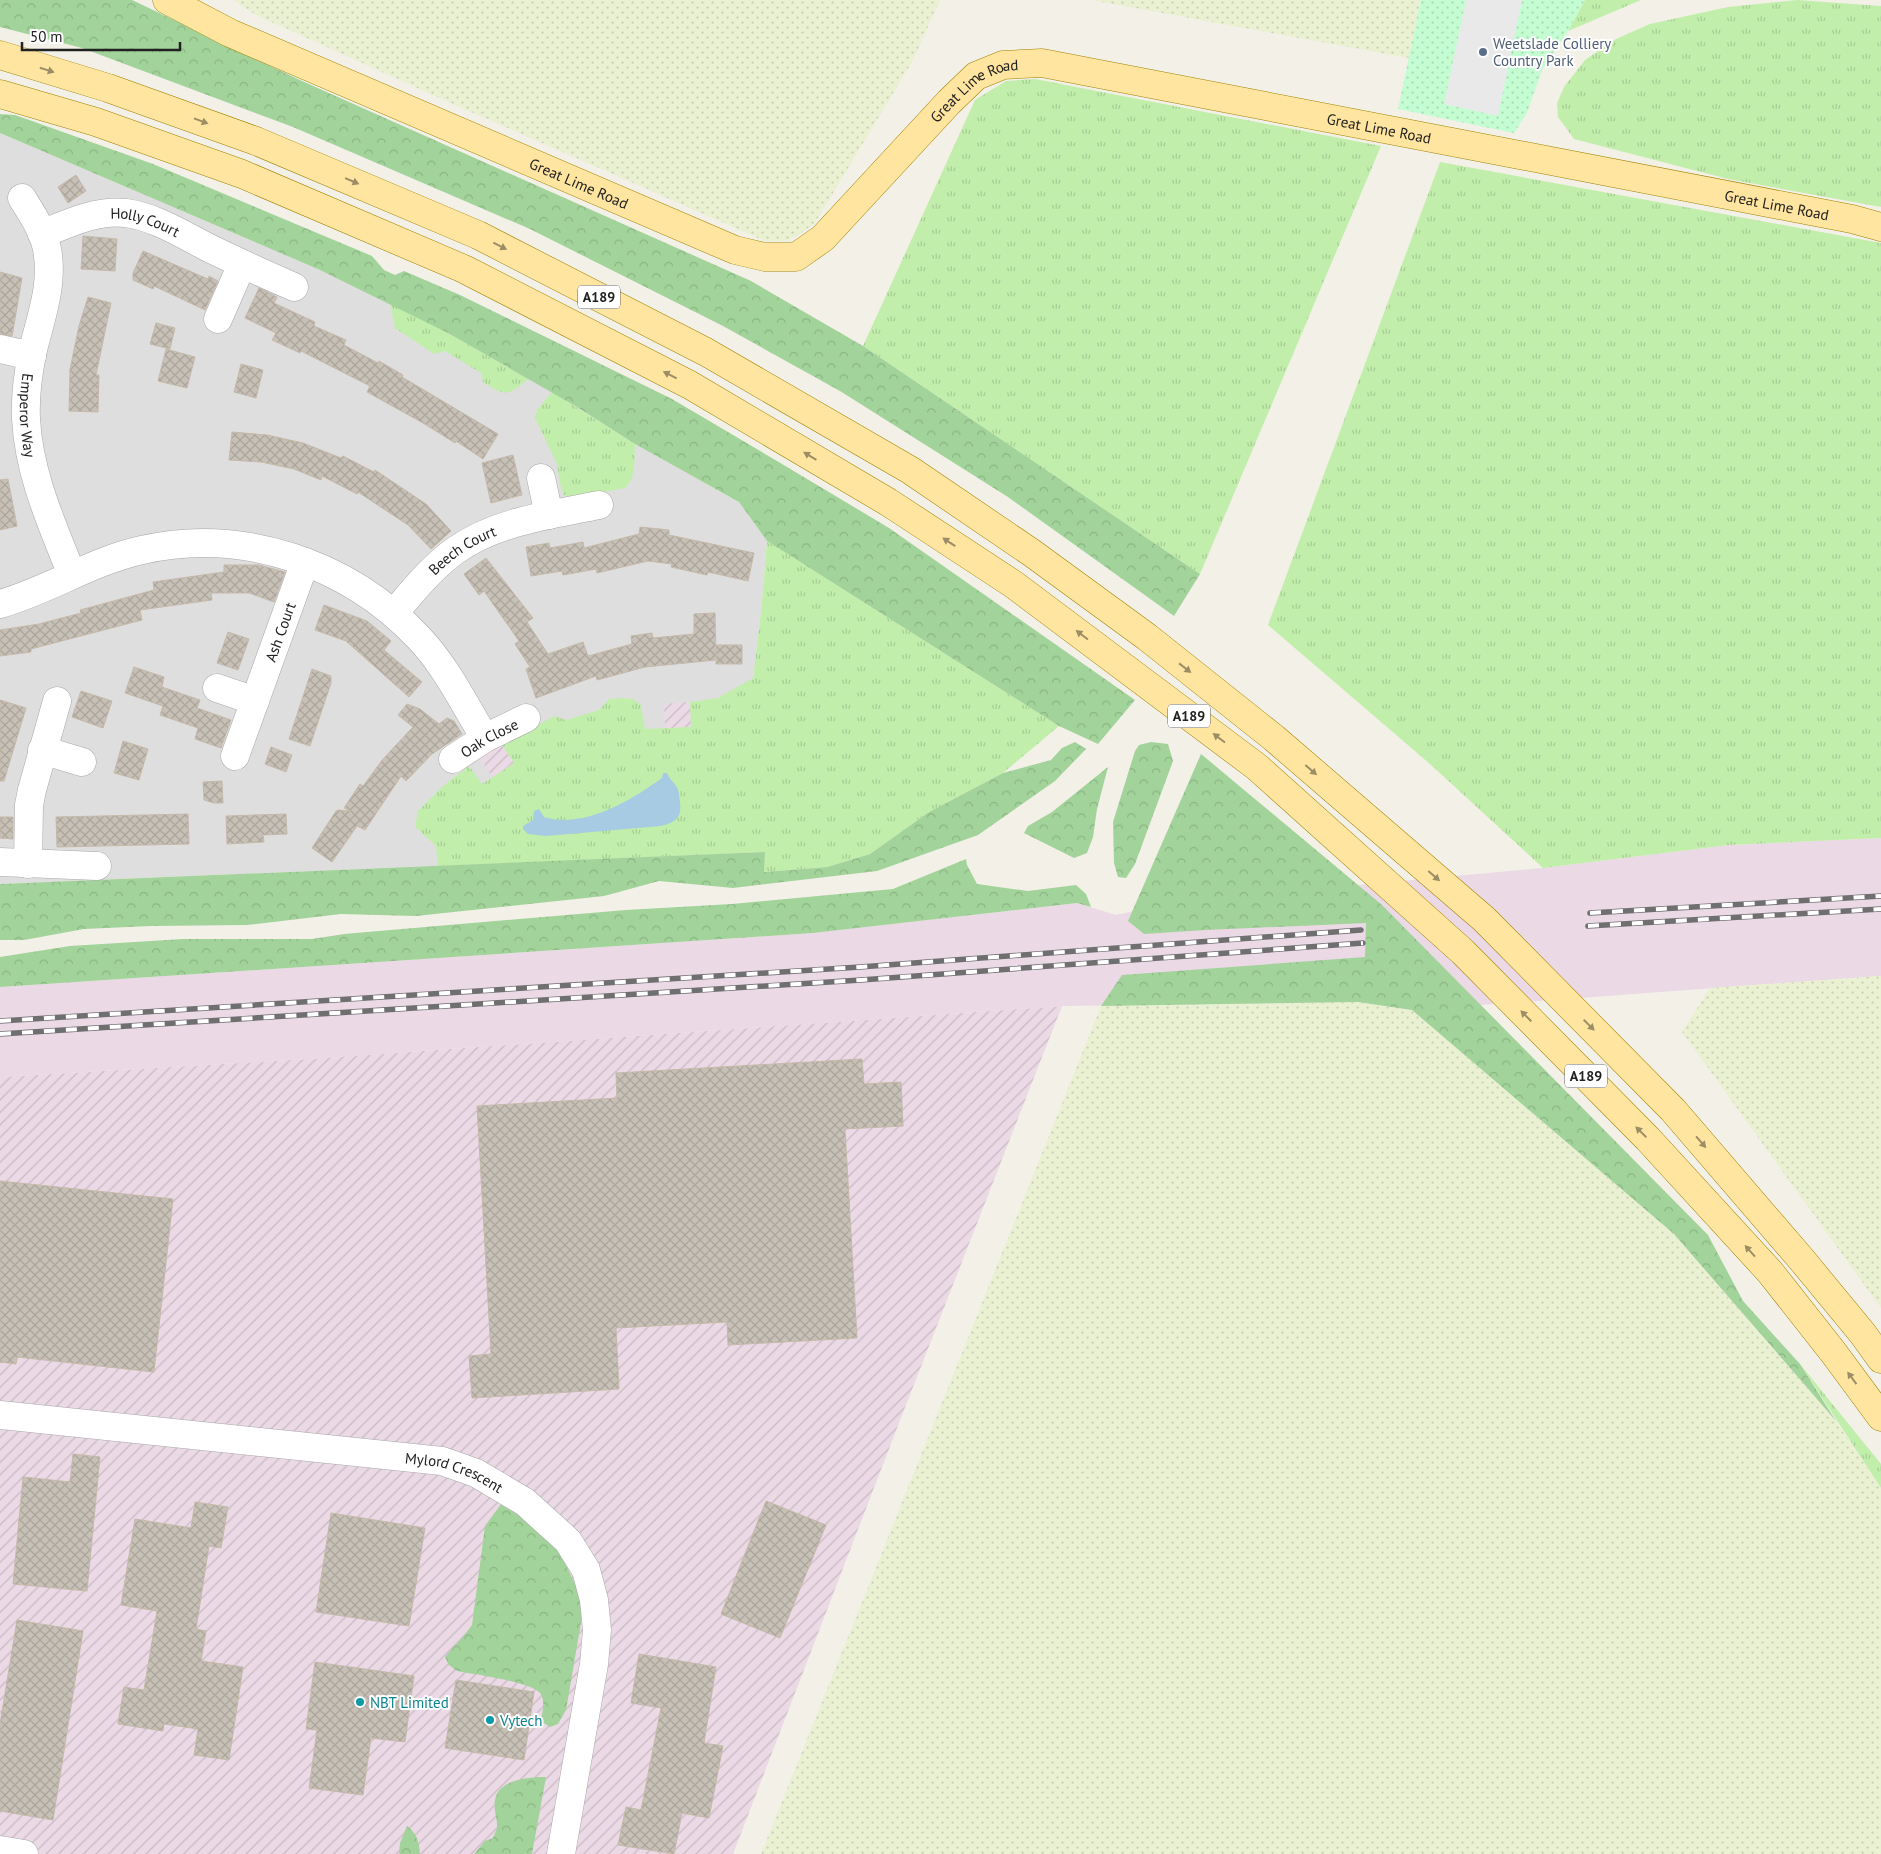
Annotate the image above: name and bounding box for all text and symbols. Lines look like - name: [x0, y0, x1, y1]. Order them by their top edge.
- scale bar: [22, 20, 180, 52]
- text: 50 m: [30, 27, 63, 46]
- place label: Weetslade Colliery Country Park: [1493, 34, 1611, 70]
- marker: Weetslade Colliery Country Park: [1477, 46, 1489, 58]
- street label: Great Lime Road: [926, 55, 1019, 126]
- one-way arrow: [39, 66, 54, 74]
- street label: Great Lime Road: [1325, 109, 1433, 147]
- one-way arrow: [193, 118, 208, 125]
- street label: Great Lime Road: [527, 153, 631, 213]
- one-way arrow: [345, 177, 360, 185]
- street label: Great Lime Road: [1723, 185, 1831, 224]
- street label: Holly Court: [110, 203, 183, 241]
- one-way arrow: [493, 242, 508, 250]
- road number: A189: [578, 286, 620, 308]
- one-way arrow: [663, 371, 677, 379]
- street label: Emperor Way: [16, 372, 40, 459]
- one-way arrow: [804, 452, 817, 461]
- street label: Beech Court: [424, 521, 499, 579]
- one-way arrow: [942, 537, 955, 546]
- street label: Ash Court: [260, 599, 299, 664]
- one-way arrow: [1075, 630, 1089, 640]
- one-way arrow: [1178, 662, 1191, 673]
- road number: A189: [1168, 704, 1210, 728]
- street label: Oak Close: [456, 714, 521, 761]
- one-way arrow: [1212, 733, 1226, 743]
- one-way arrow: [1305, 764, 1318, 775]
- one-way arrow: [1428, 870, 1440, 881]
- one-way arrow: [1520, 1010, 1532, 1022]
- one-way arrow: [1583, 1019, 1595, 1031]
- road number: A189: [1565, 1064, 1607, 1088]
- one-way arrow: [1635, 1126, 1647, 1138]
- one-way arrow: [1695, 1136, 1707, 1148]
- one-way arrow: [1745, 1245, 1756, 1258]
- one-way arrow: [1847, 1371, 1857, 1385]
- street label: Mylord Crescent: [404, 1448, 507, 1497]
- place label: NBT Limited: [370, 1693, 449, 1712]
- marker: NBT Limited: [354, 1696, 366, 1708]
- place label: Vytech: [499, 1711, 543, 1730]
- marker: Vytech: [484, 1714, 496, 1726]

